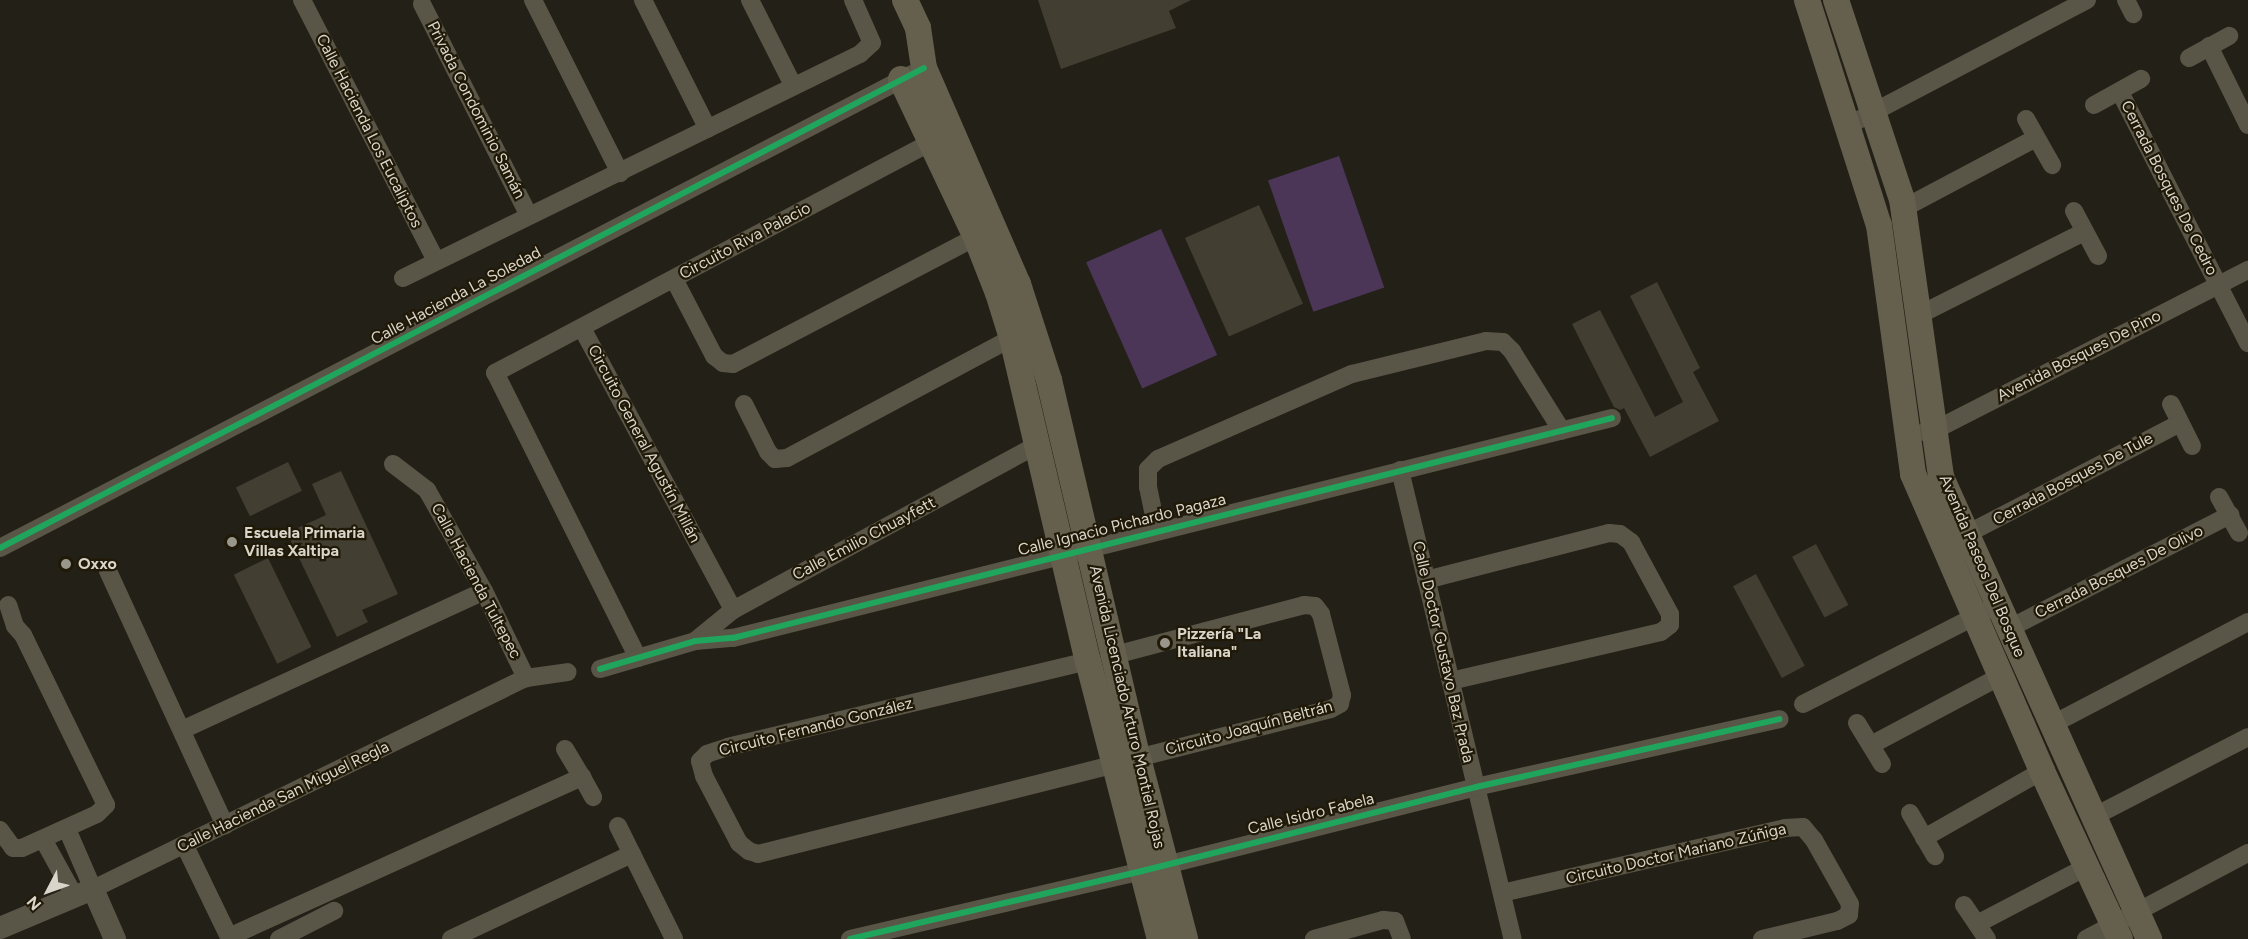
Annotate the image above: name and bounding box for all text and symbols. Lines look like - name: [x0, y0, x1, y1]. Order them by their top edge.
- street label: Privada Condominio Samán: [423, 18, 529, 202]
- street label: Calle Hacienda Los Eucaliptos: [312, 31, 426, 231]
- street label: Cerrada Bosques De Cedro: [2117, 97, 2221, 279]
- street label: Circuito Riva Palacio: [676, 198, 814, 284]
- street label: Calle Hacienda La Soledad: [368, 243, 544, 349]
- street label: Avenida Bosques De Pino: [1994, 306, 2164, 406]
- street label: Circuito General Agustín Millán: [584, 342, 704, 546]
- street label: Cerrada Bosques De Tule: [1990, 429, 2156, 529]
- street label: Avenida Paseos Del Bosque: [1935, 472, 2029, 660]
- street label: Calle Ignacio Pichardo Pagaza: [1016, 490, 1228, 560]
- street label: Calle Emilio Chuayfett: [789, 493, 939, 585]
- street label: Calle Hacienda Tultepec: [427, 500, 525, 662]
- street label: Cerrada Bosques De Olivo: [2032, 521, 2206, 623]
- place label: Escuela Primaria Villas Xaltipa: [244, 523, 365, 561]
- marker: Escuela Primaria Villas Xaltipa: [225, 535, 239, 549]
- street label: Calle Doctor Gustavo Baz Prada: [1408, 539, 1478, 765]
- place label: Oxxo: [78, 554, 117, 574]
- marker: Oxxo: [59, 557, 73, 571]
- street label: Avenida Licenciado Arturo Montiel Rojas: [1085, 564, 1169, 850]
- place label: Pizzería "La Italiana": [1177, 624, 1261, 662]
- marker: Pizzería "La Italiana": [1158, 636, 1172, 650]
- street label: Circuito Fernando González: [717, 694, 915, 760]
- street label: Circuito Joaquín Beltrán: [1163, 696, 1335, 760]
- street label: Calle Hacienda San Miguel Regla: [174, 737, 392, 857]
- street label: Calle Isidro Fabela: [1246, 789, 1376, 839]
- street label: Circuito Doctor Mariano Zúñiga: [1564, 819, 1788, 889]
- north arrow: [18, 861, 78, 921]
- text: N: [23, 892, 45, 914]

